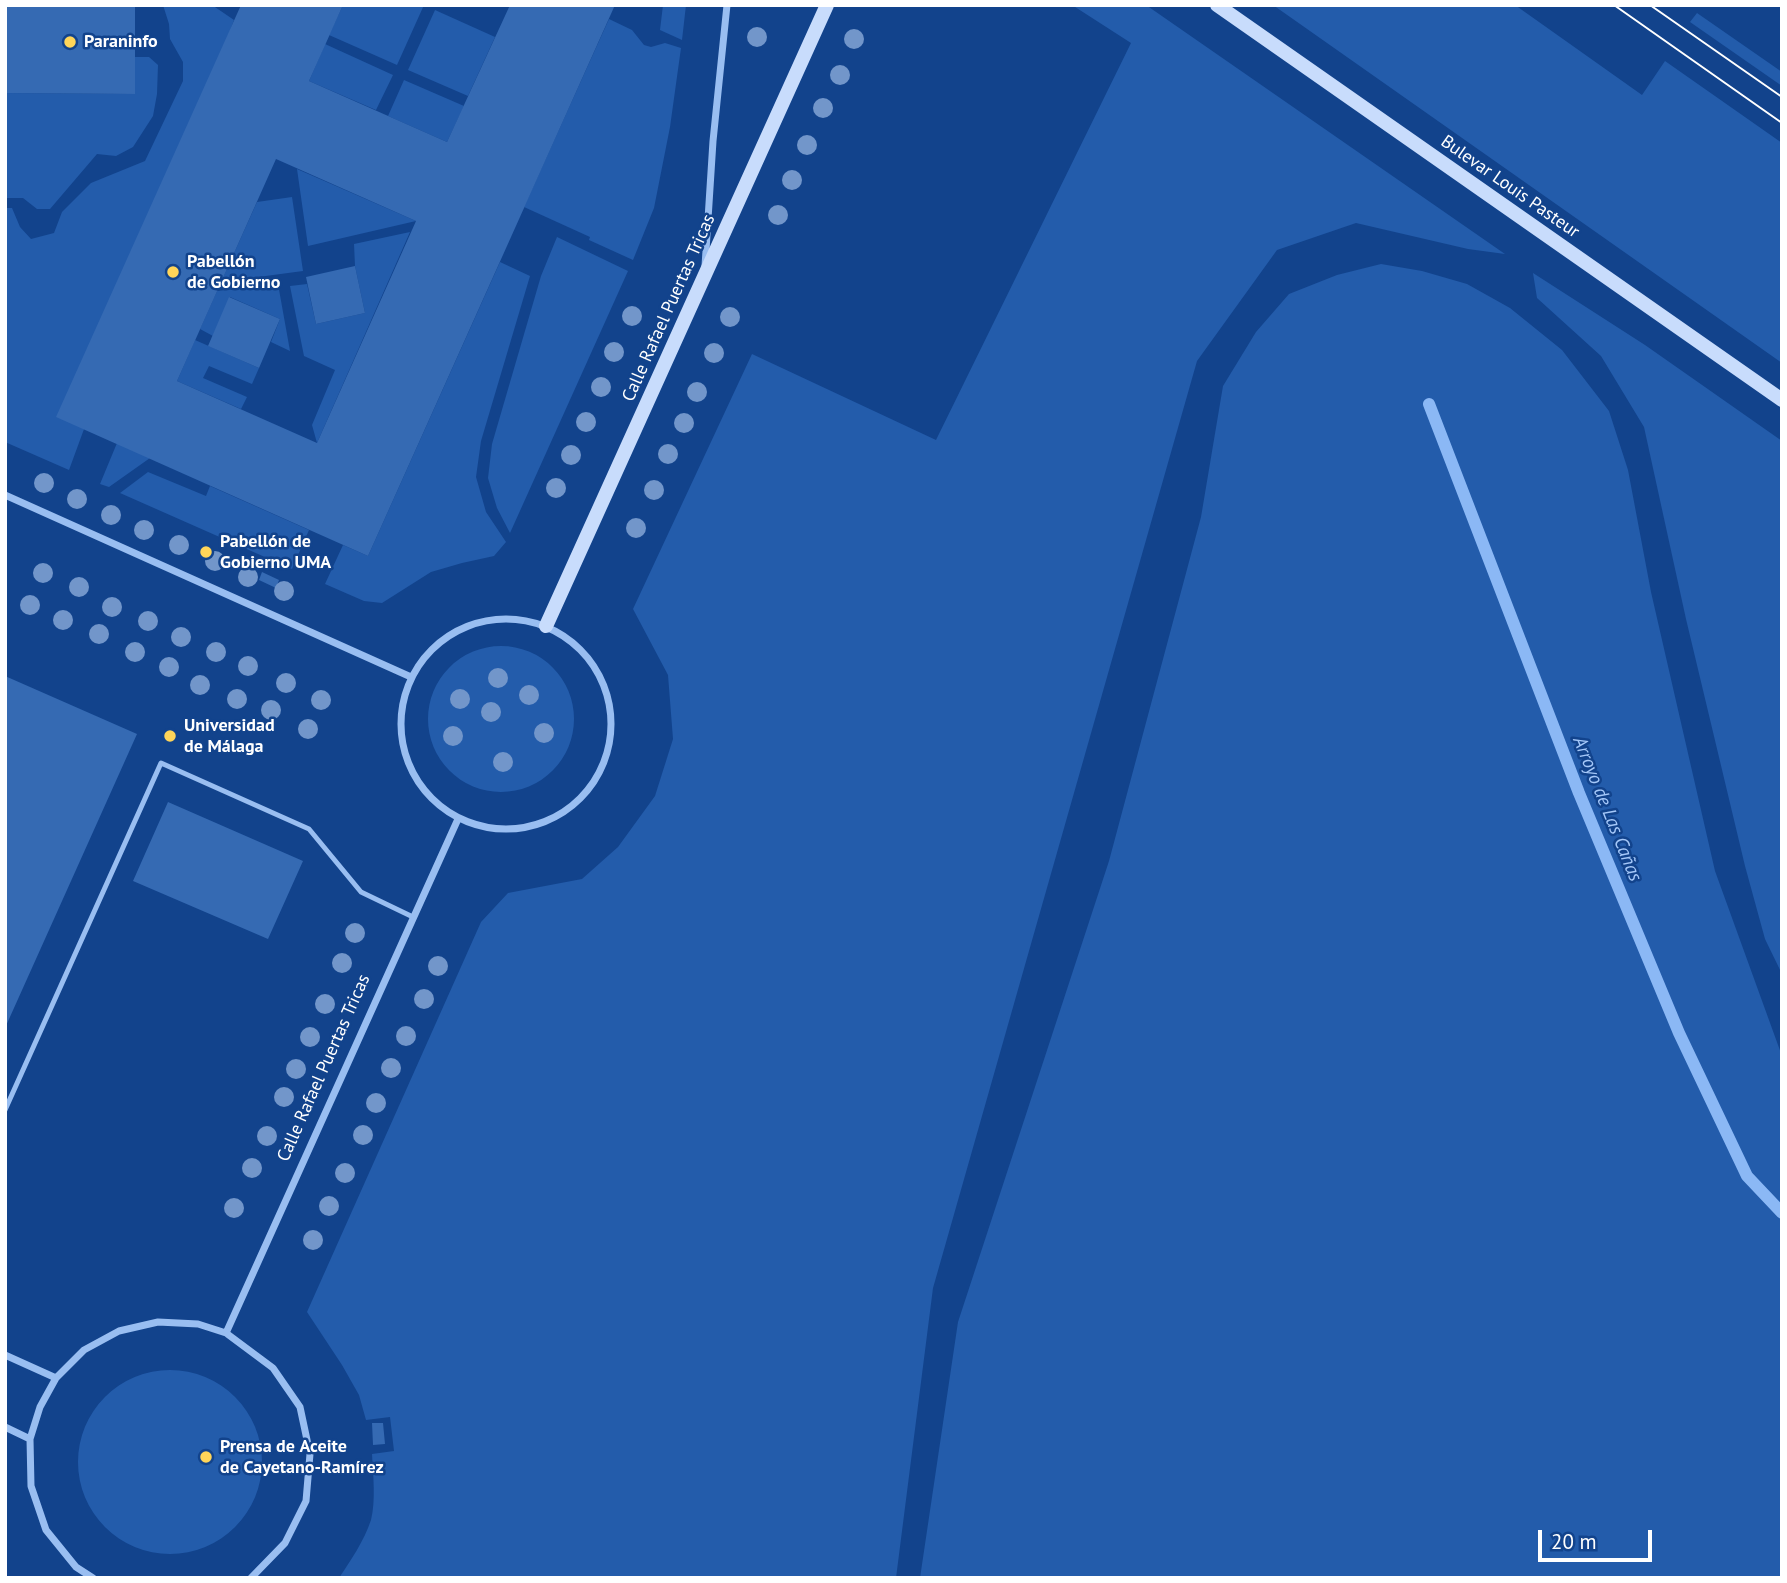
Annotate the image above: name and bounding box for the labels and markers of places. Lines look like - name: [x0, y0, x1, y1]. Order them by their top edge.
- place label: Paraninfo: [84, 31, 158, 53]
- marker: Paraninfo: [62, 34, 78, 50]
- place label: Pabellón de Gobierno: [187, 251, 280, 294]
- marker: Pabellón de Gobierno: [165, 264, 181, 280]
- place label: Pabellón de Gobierno UMA: [220, 531, 331, 574]
- marker: Pabellón de Gobierno UMA: [198, 544, 214, 560]
- place label: Universidad de Málaga: [184, 715, 275, 758]
- marker: Universidad de Málaga: [162, 728, 178, 744]
- place label: Prensa de Aceite de Cayetano-Ramírez: [220, 1436, 384, 1478]
- marker: Prensa de Aceite de Cayetano-Ramírez: [198, 1449, 214, 1465]

